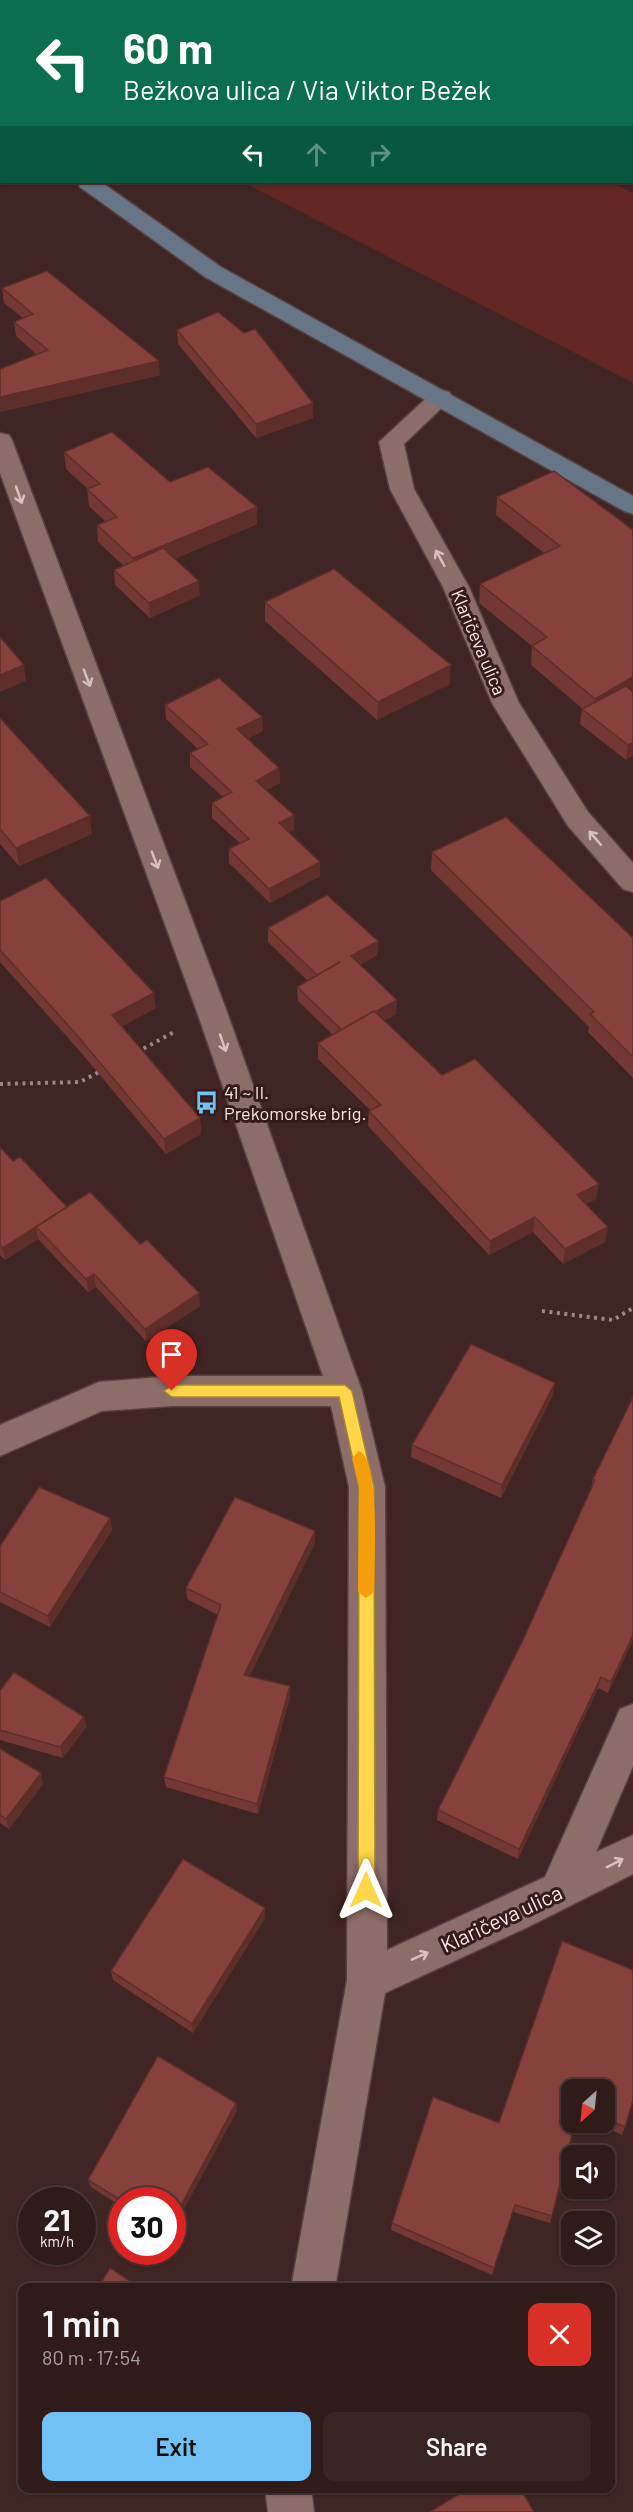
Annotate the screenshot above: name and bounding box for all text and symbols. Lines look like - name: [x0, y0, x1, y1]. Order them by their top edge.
- text: 60 m: [123, 22, 213, 72]
- icon: left: [24, 24, 102, 102]
- text: Bežkova ulica / Via Viktor Bežek: [123, 73, 491, 105]
- icon: left: [237, 138, 270, 171]
- icon: ahead: [300, 138, 333, 171]
- icon: right: [363, 138, 396, 171]
- one-way arrow: [15, 485, 26, 504]
- one-way arrow: [434, 550, 445, 568]
- street label: Klaričeva ulica: [447, 586, 511, 698]
- one-way arrow: [82, 668, 93, 687]
- one-way arrow: [588, 831, 602, 846]
- one-way arrow: [150, 851, 161, 869]
- one-way arrow: [218, 1033, 229, 1052]
- place label: 41 ~ II. Prekomorske brig.: [224, 1081, 366, 1124]
- bus stop icon: 41 ~ II. Prekomorske brig.: [193, 1089, 219, 1115]
- pin: [146, 1329, 197, 1391]
- icon: arrive: [155, 1338, 188, 1371]
- one-way arrow: [606, 1856, 624, 1868]
- position arrow: [334, 1858, 398, 1922]
- street label: Klaričeva ulica: [436, 1879, 566, 1957]
- one-way arrow: [411, 1949, 429, 1961]
- north arrow: [561, 2079, 615, 2133]
- map controls: [561, 2079, 615, 2265]
- button: sound: [561, 2145, 615, 2199]
- speed limit sign: 30: [108, 2187, 186, 2265]
- text: 21: [43, 2201, 71, 2237]
- button: layers: [561, 2211, 615, 2265]
- text: km/h: [40, 2232, 74, 2250]
- text: 1 min: [42, 2301, 121, 2344]
- button: close: [528, 2303, 591, 2366]
- text: 80 m · 17:54: [42, 2345, 141, 2369]
- button: Exit: [42, 2412, 311, 2481]
- button: Share: [323, 2412, 591, 2481]

